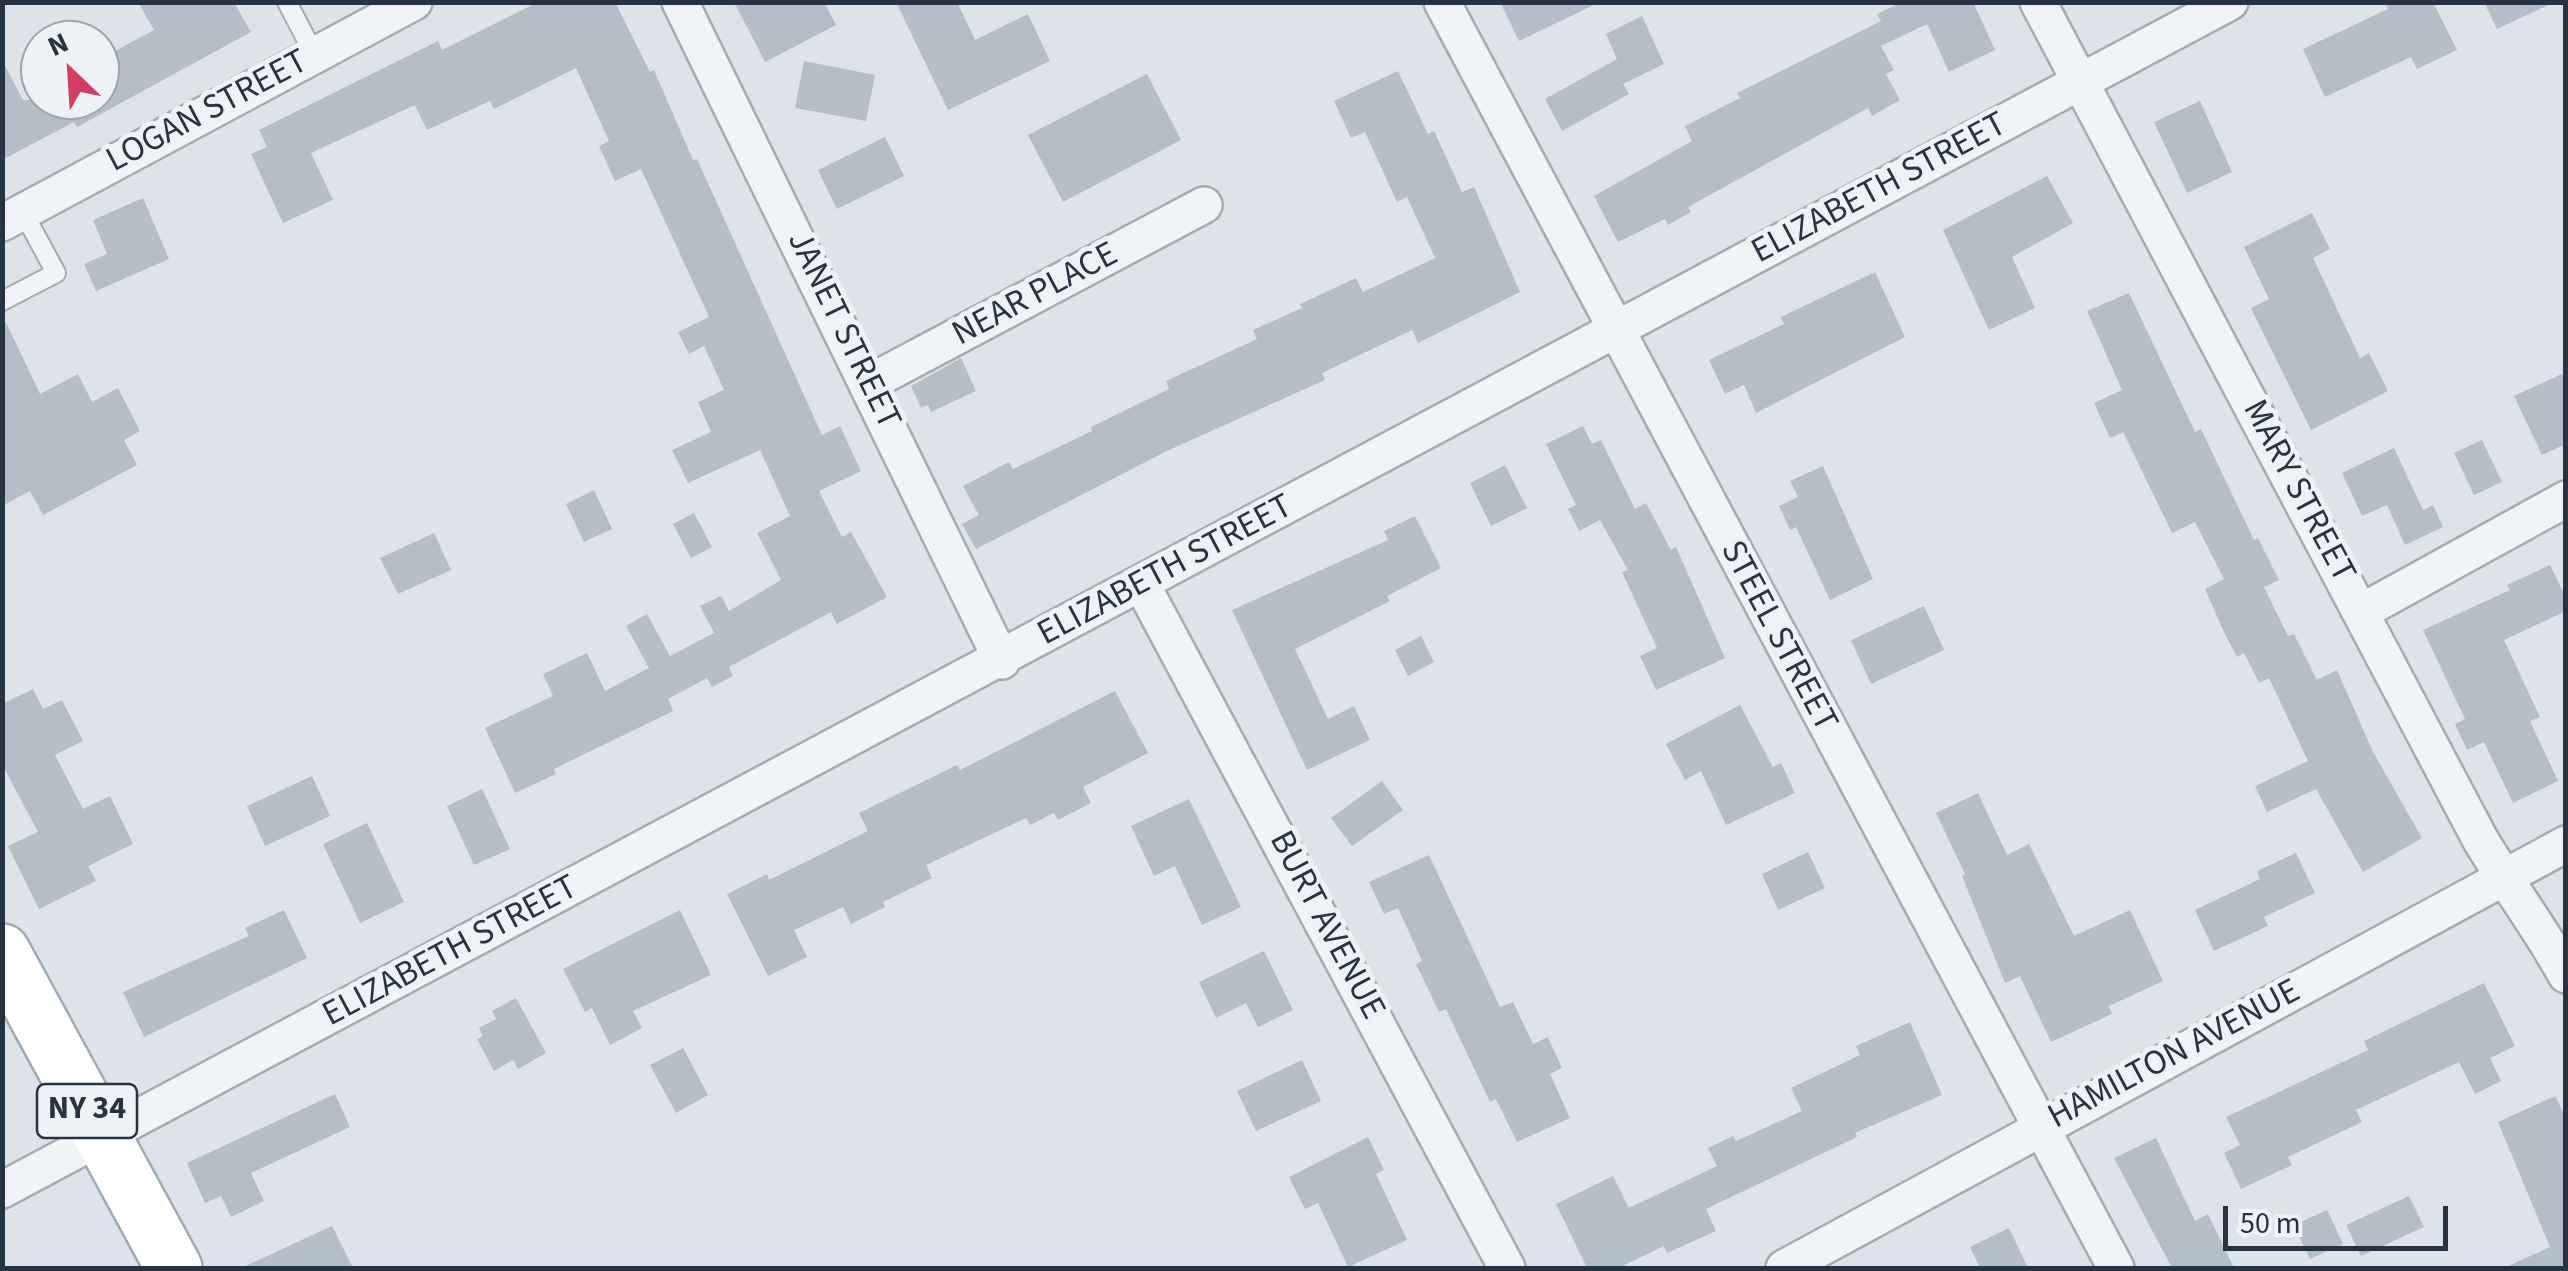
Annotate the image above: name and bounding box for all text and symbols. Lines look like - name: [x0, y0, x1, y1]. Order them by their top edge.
- north arrow: [20, 20, 120, 120]
- text: N: [41, 23, 75, 67]
- street label: LOGAN STREET: [100, 42, 316, 184]
- street label: ELIZABETH STREET: [1746, 105, 2014, 275]
- street label: JANET STREET: [776, 225, 908, 437]
- street label: NEAR PLACE: [946, 235, 1126, 357]
- street label: MARY STREET: [2231, 394, 2363, 590]
- street label: ELIZABETH STREET: [1032, 487, 1300, 657]
- street label: STEEL STREET: [1709, 534, 1845, 740]
- street label: BURT AVENUE: [1258, 825, 1392, 1027]
- street label: ELIZABETH STREET: [317, 868, 585, 1038]
- street label: HAMILTON AVENUE: [2042, 972, 2308, 1140]
- road number: NY 34: [37, 1084, 137, 1138]
- scale bar: [2228, 1186, 2453, 1248]
- text: 50 m: [2240, 1202, 2301, 1245]

